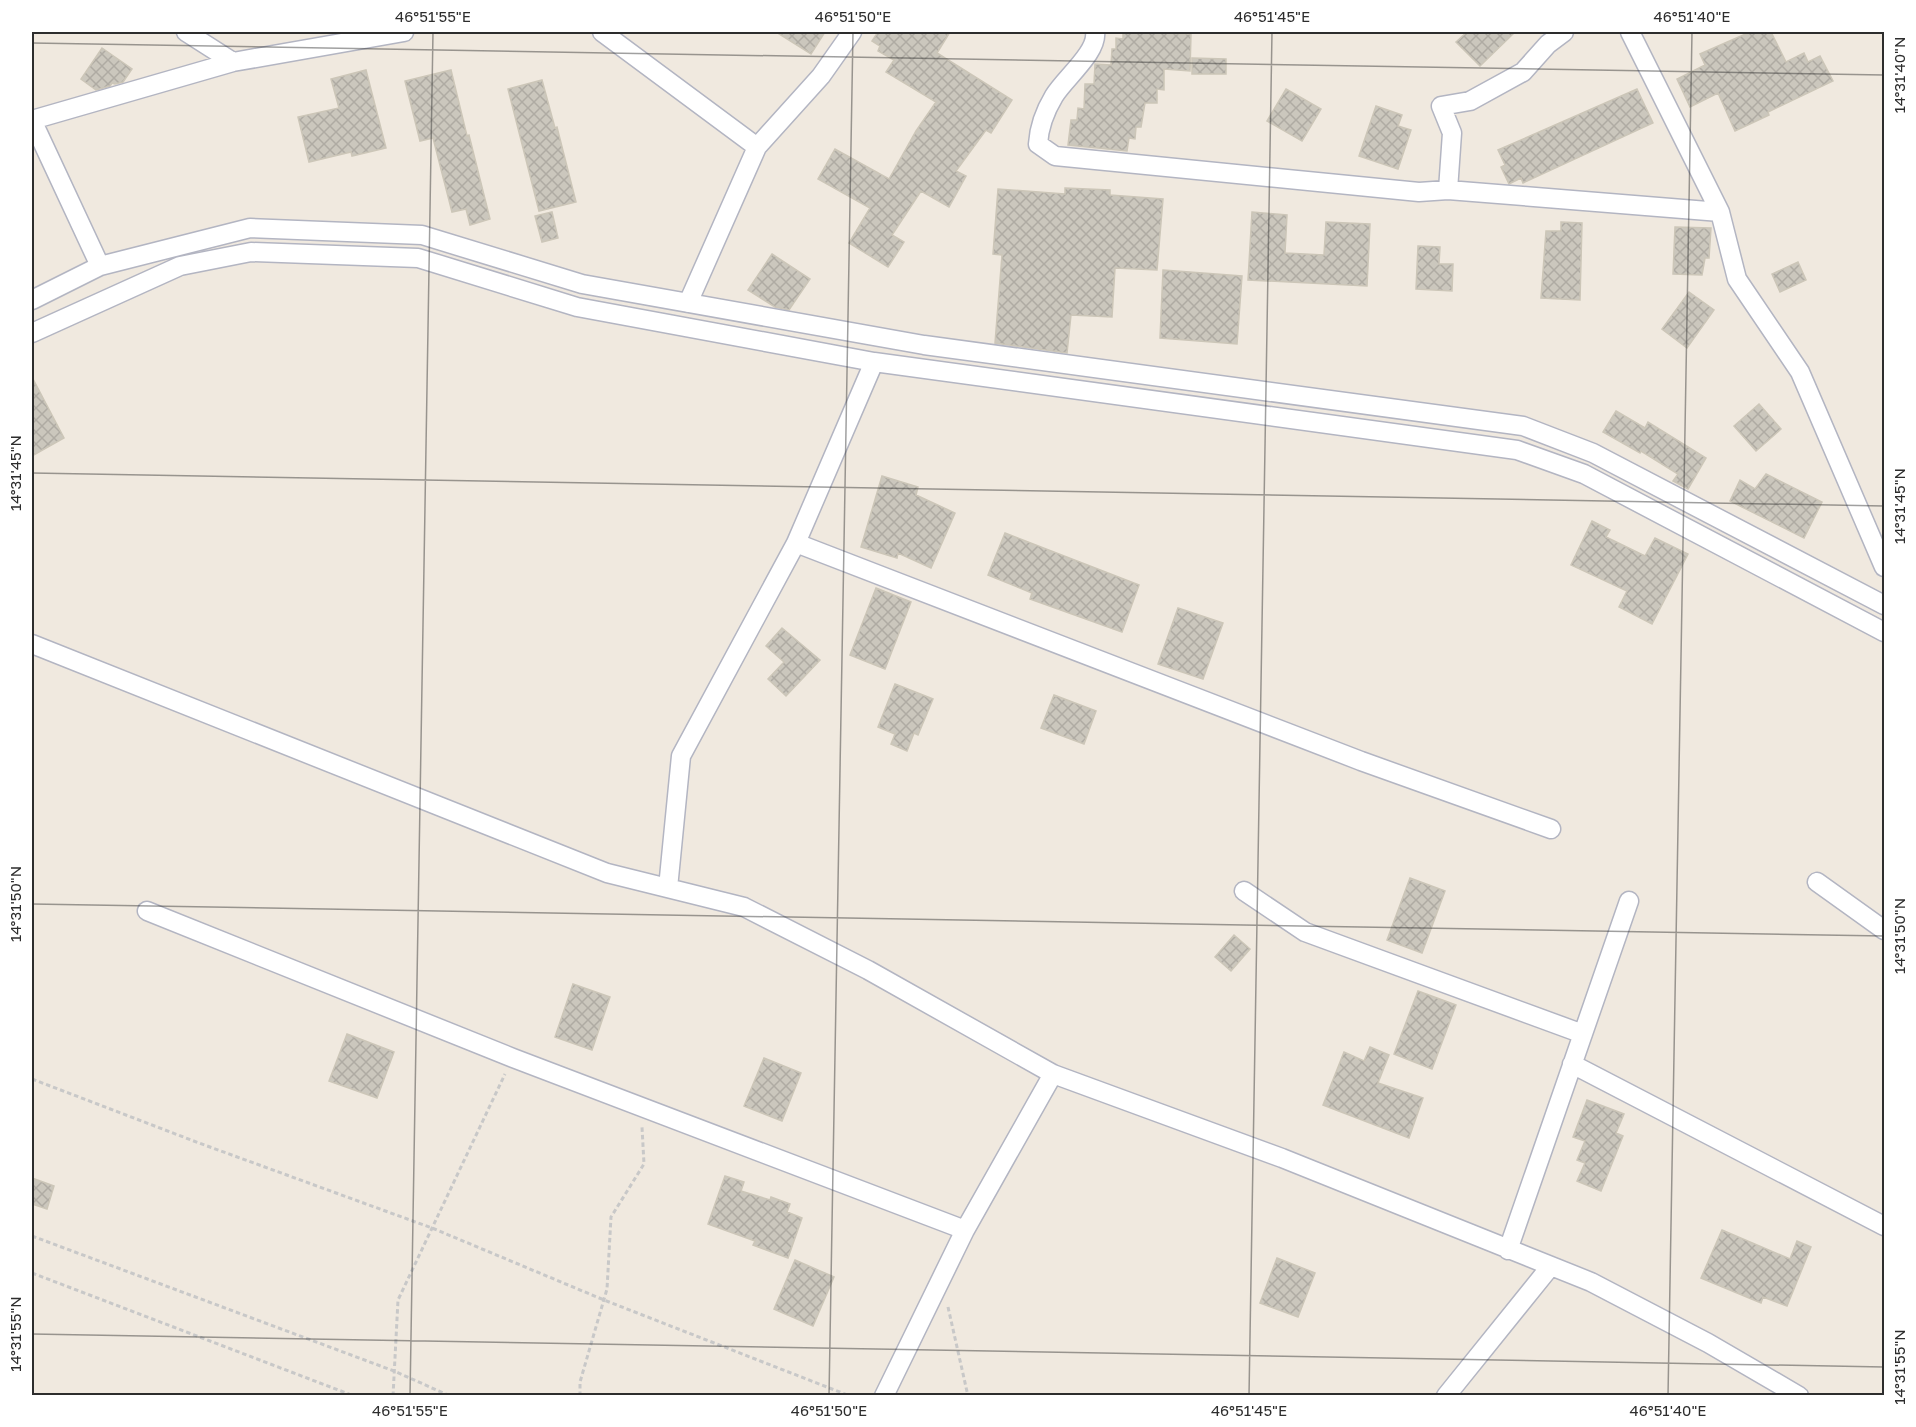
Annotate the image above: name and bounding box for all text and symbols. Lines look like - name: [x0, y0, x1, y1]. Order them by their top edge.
- text: 46°51'55"E: [395, 7, 471, 25]
- text: 46°51'50"E: [815, 7, 891, 25]
- text: 46°51'45"E: [1234, 7, 1310, 25]
- text: 46°51'40"E: [1654, 7, 1730, 25]
- text: 14°31'40"N: [1890, 37, 1908, 113]
- text: 14°31'45"N: [6, 435, 24, 511]
- text: 14°31'45"N: [1890, 468, 1908, 544]
- text: 14°31'50"N: [6, 866, 24, 942]
- text: 14°31'50"N: [1890, 898, 1908, 974]
- text: 14°31'55"N: [6, 1296, 24, 1372]
- text: 14°31'55"N: [1890, 1329, 1908, 1405]
- text: 46°51'55"E: [372, 1401, 448, 1419]
- text: 46°51'50"E: [791, 1401, 867, 1419]
- text: 46°51'45"E: [1211, 1401, 1287, 1419]
- text: 46°51'40"E: [1630, 1401, 1706, 1419]

